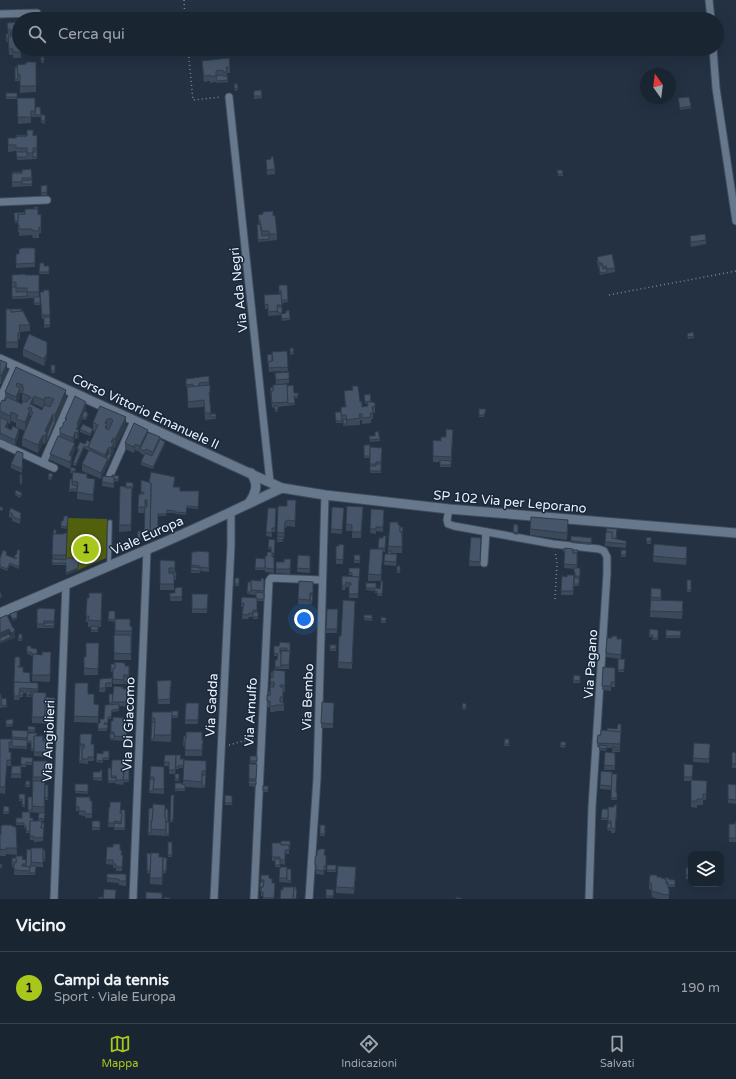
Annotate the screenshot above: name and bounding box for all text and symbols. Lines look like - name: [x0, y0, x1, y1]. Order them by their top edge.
- search box: [12, 12, 724, 56]
- icon: search: [26, 23, 48, 45]
- text: Cerca qui: [58, 25, 125, 43]
- north arrow: [640, 68, 676, 104]
- street label: Via Ada Negri: [227, 247, 251, 333]
- street label: Corso Vittorio Emanuele II: [69, 371, 222, 453]
- street label: SP 102 Via per Leporano: [433, 487, 587, 517]
- street label: Viale Europa: [109, 513, 186, 559]
- pin: 1: [73, 534, 99, 564]
- your location: [294, 609, 314, 629]
- street label: Via Pagano: [581, 629, 601, 699]
- street label: Via Bembo: [299, 663, 317, 731]
- street label: Via Gadda: [202, 673, 222, 737]
- street label: Via Di Giacomo: [119, 677, 139, 771]
- street label: Via Arnulfo: [241, 677, 261, 747]
- street label: Via Angiolieri: [40, 700, 58, 782]
- map controls: [688, 851, 724, 887]
- button: layers: [688, 851, 724, 887]
- text: Vicino: [16, 915, 66, 936]
- text: Campi da tennis: [54, 971, 169, 989]
- text: 1: [25, 980, 33, 996]
- text: 190 m: [680, 980, 720, 996]
- text: Sport · Viale Europa: [54, 989, 176, 1005]
- tab: Mappa: [101, 1033, 138, 1070]
- tab: Indicazioni: [341, 1033, 397, 1070]
- tab: Salvati: [600, 1033, 635, 1070]

